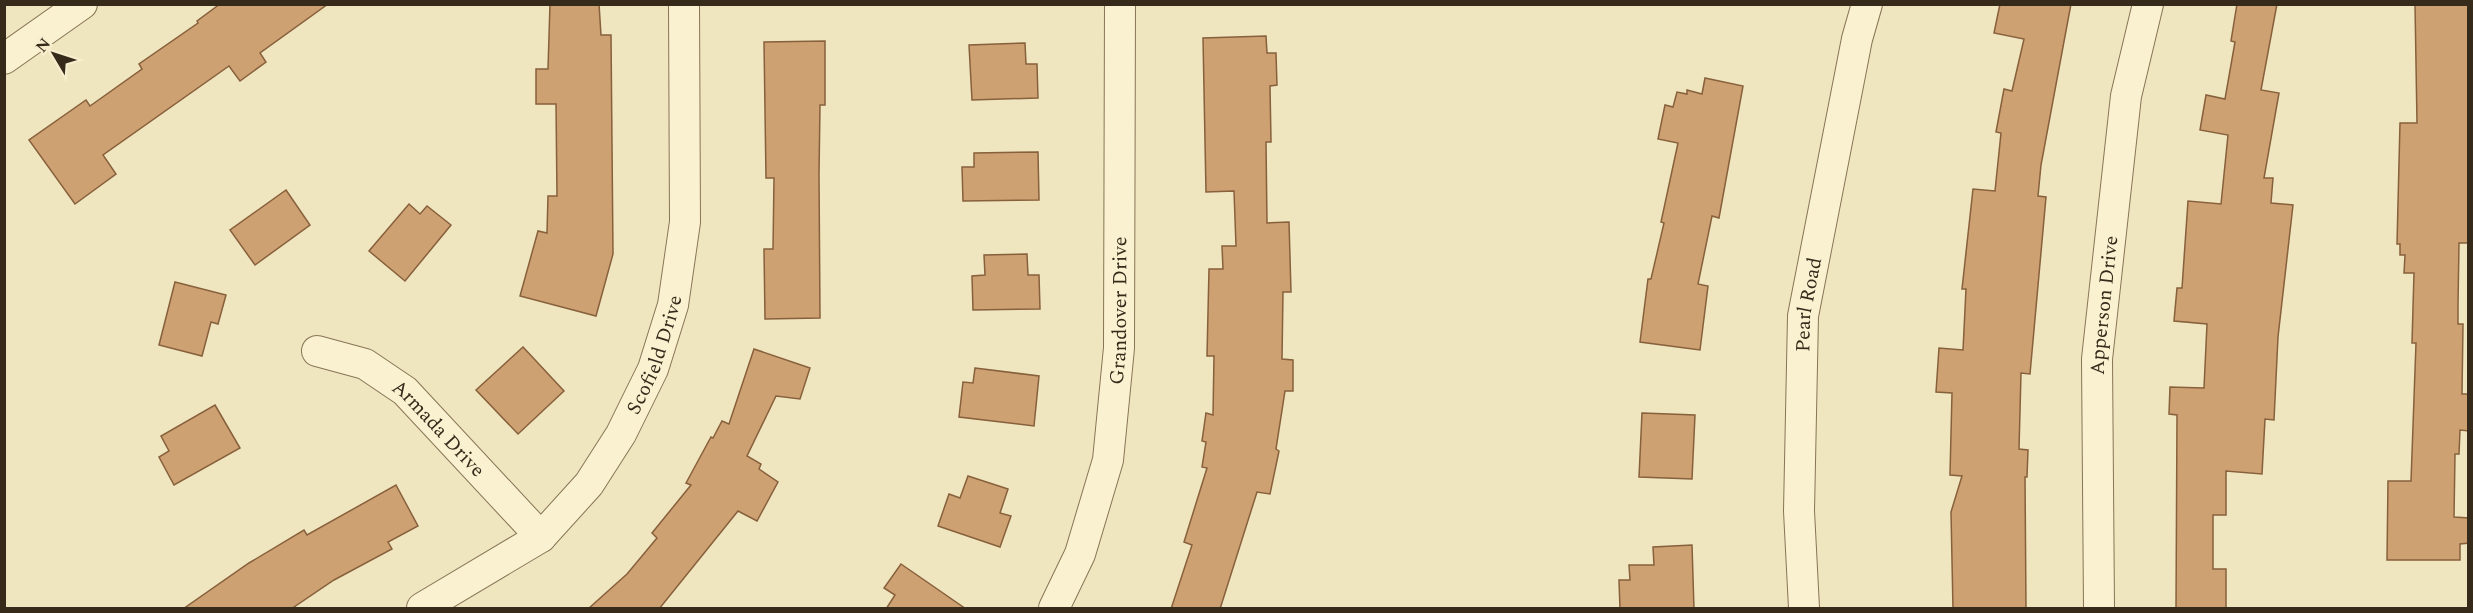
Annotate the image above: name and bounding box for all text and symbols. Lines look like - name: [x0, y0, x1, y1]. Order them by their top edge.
- north arrow: [24, 24, 84, 84]
- text: N: [30, 33, 57, 58]
- street label: Apperson Drive: [2083, 234, 2127, 375]
- street label: Grandover Drive: [1101, 236, 1135, 386]
- street label: Pearl Road: [1788, 255, 1830, 352]
- street label: Scofield Drive: [619, 293, 690, 420]
- street label: Armada Drive: [386, 372, 492, 484]

